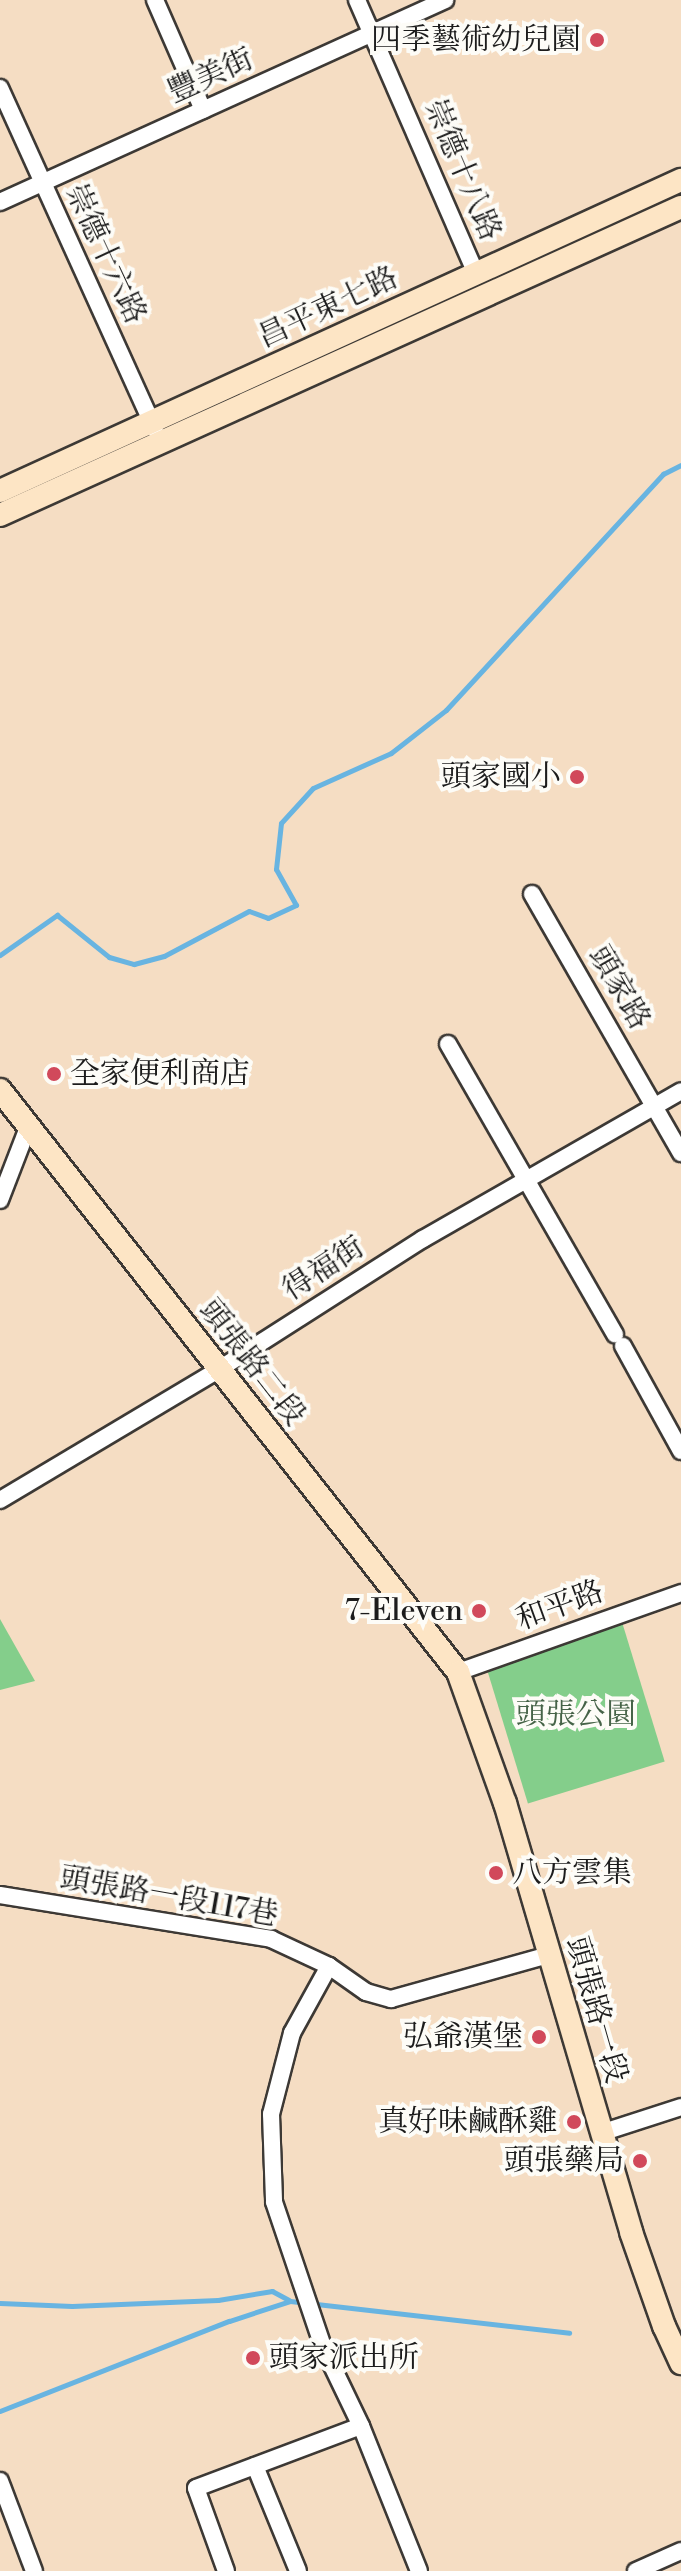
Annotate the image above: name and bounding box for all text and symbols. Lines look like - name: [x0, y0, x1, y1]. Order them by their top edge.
- place label: 四季藝術幼兒園: [371, 22, 581, 58]
- marker: 四季藝術幼兒園: [588, 31, 606, 49]
- street label: 豐美街: [163, 41, 259, 111]
- street label: 崇德十八路: [416, 94, 508, 246]
- street label: 崇德十六路: [57, 178, 153, 330]
- street label: 昌平東七路: [252, 260, 404, 356]
- place label: 頭家國小: [441, 759, 561, 795]
- marker: 頭家國小: [568, 768, 586, 786]
- street label: 頭家路: [581, 940, 657, 1036]
- place label: 全家便利商店: [70, 1056, 250, 1092]
- marker: 全家便利商店: [45, 1065, 63, 1083]
- street label: 得福街: [276, 1229, 372, 1309]
- street label: 頭張路二段: [192, 1293, 312, 1433]
- street label: 和平路: [512, 1574, 608, 1638]
- place label: 7-Eleven: [345, 1593, 463, 1629]
- marker: 7-Eleven: [470, 1602, 488, 1620]
- park label: 頭張公園: [516, 1697, 636, 1733]
- place label: 八方雲集: [512, 1855, 632, 1891]
- street label: 頭張路一段117巷: [57, 1860, 281, 1934]
- marker: 八方雲集: [487, 1864, 505, 1882]
- street label: 頭張路一段: [558, 1933, 634, 2087]
- place label: 弘爺漢堡: [403, 2019, 523, 2055]
- marker: 弘爺漢堡: [530, 2028, 548, 2046]
- place label: 真好味鹹酥雞: [378, 2104, 558, 2140]
- marker: 真好味鹹酥雞: [565, 2113, 583, 2131]
- place label: 頭張藥局: [504, 2143, 624, 2179]
- marker: 頭張藥局: [631, 2152, 649, 2170]
- place label: 頭家派出所: [269, 2340, 419, 2376]
- marker: 頭家派出所: [244, 2349, 262, 2367]

